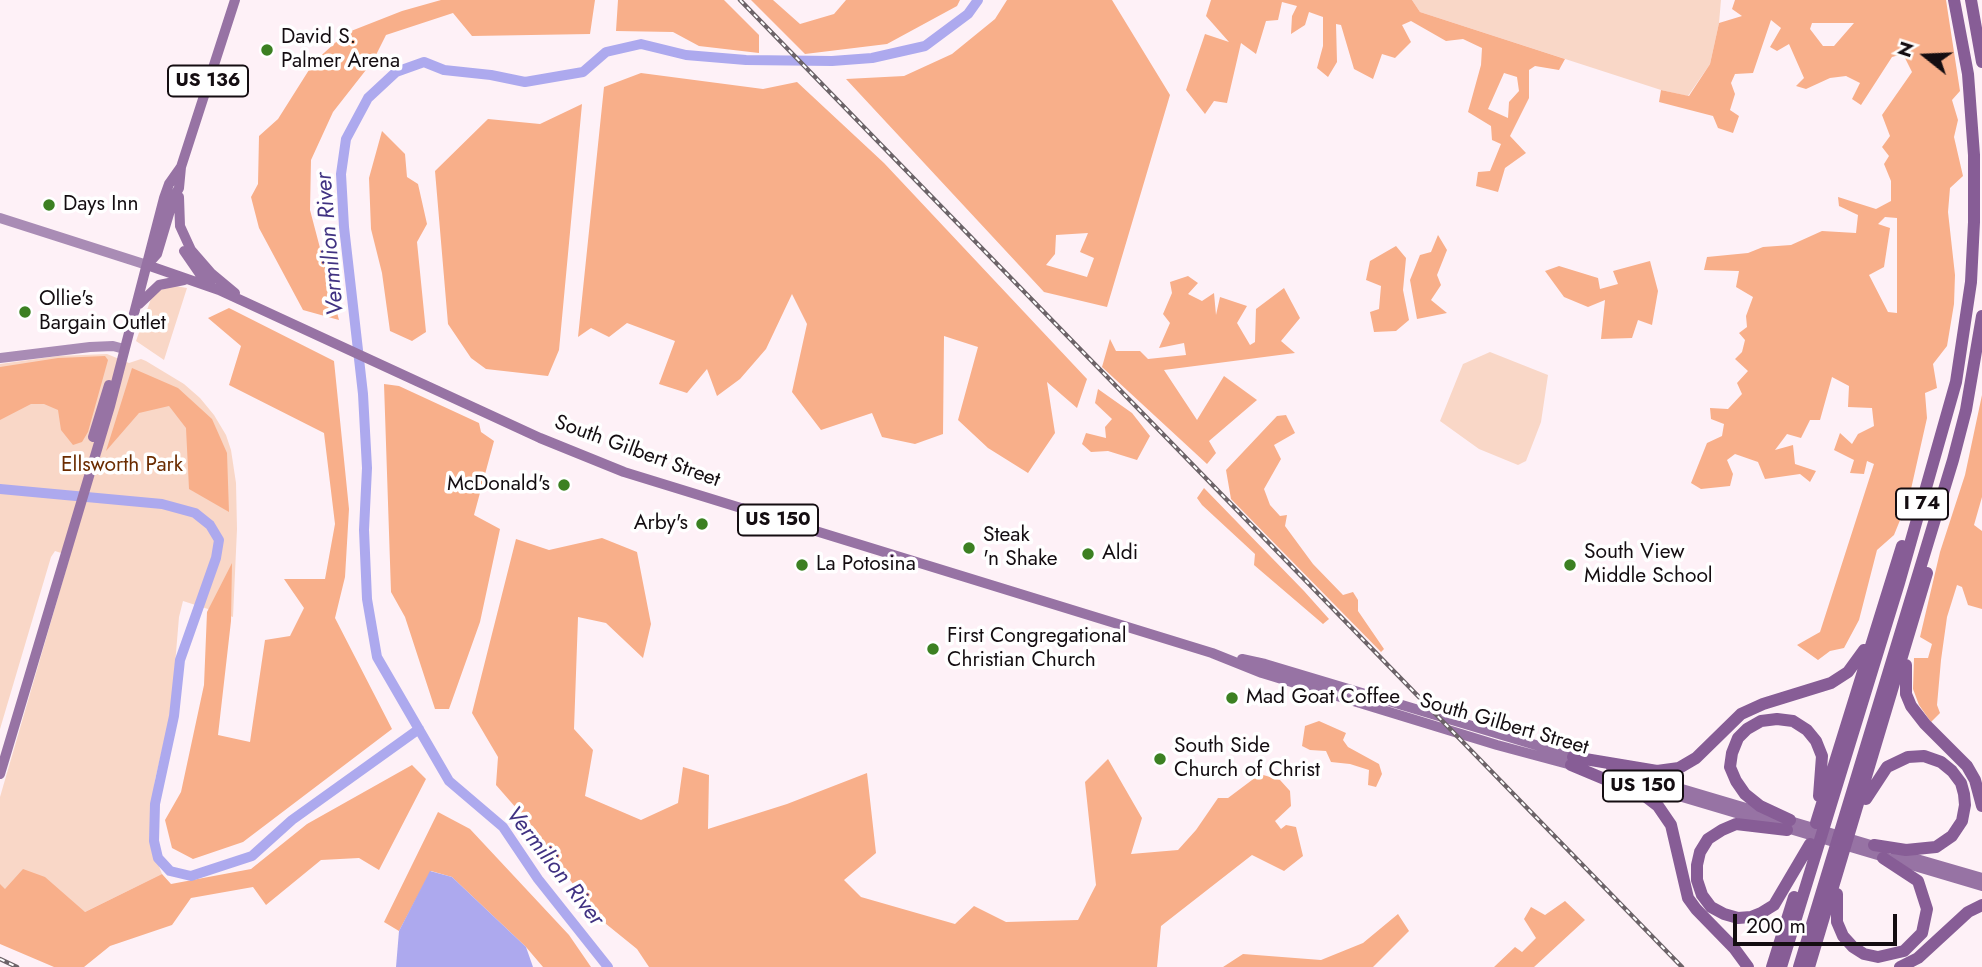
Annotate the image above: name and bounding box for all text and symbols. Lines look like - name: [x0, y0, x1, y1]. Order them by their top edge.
- north arrow: [1891, 21, 1961, 91]
- place label: David S. Palmer Arena: [281, 25, 400, 75]
- text: N: [1890, 38, 1921, 61]
- marker: David S. Palmer Arena: [259, 42, 275, 58]
- road number: US 136: [168, 66, 248, 96]
- water label: Vermilion River: [311, 171, 351, 317]
- place label: Days Inn: [63, 192, 138, 218]
- marker: Days Inn: [41, 197, 57, 213]
- place label: Ollie's Bargain Outlet: [39, 287, 166, 337]
- marker: Ollie's Bargain Outlet: [17, 304, 33, 320]
- street label: South Gilbert Street: [551, 410, 723, 494]
- park label: Ellsworth Park: [61, 453, 183, 479]
- place label: McDonald's: [447, 472, 550, 498]
- marker: McDonald's: [556, 477, 572, 493]
- road number: I 74: [1896, 489, 1948, 520]
- road number: US 150: [738, 505, 818, 536]
- place label: Arby's: [634, 511, 688, 537]
- marker: Arby's: [694, 516, 710, 532]
- place label: Steak 'n Shake: [983, 523, 1058, 573]
- marker: Steak 'n Shake: [961, 540, 977, 556]
- place label: South View Middle School: [1584, 540, 1713, 590]
- place label: Aldi: [1102, 541, 1138, 567]
- marker: Aldi: [1080, 546, 1096, 562]
- place label: La Potosina: [816, 552, 916, 578]
- marker: La Potosina: [794, 557, 810, 573]
- marker: South View Middle School: [1562, 557, 1578, 573]
- place label: First Congregational Christian Church: [947, 624, 1127, 674]
- marker: First Congregational Christian Church: [925, 641, 941, 657]
- place label: Mad Goat Coffee: [1246, 685, 1400, 711]
- street label: South Gilbert Street: [1417, 689, 1591, 761]
- marker: Mad Goat Coffee: [1224, 690, 1240, 706]
- place label: South Side Church of Christ: [1174, 734, 1320, 784]
- marker: South Side Church of Christ: [1152, 751, 1168, 767]
- road number: US 150: [1603, 771, 1683, 802]
- water label: Vermilion River: [499, 802, 609, 932]
- scale bar: [1737, 900, 1902, 944]
- text: 200 m: [1746, 911, 1806, 941]

